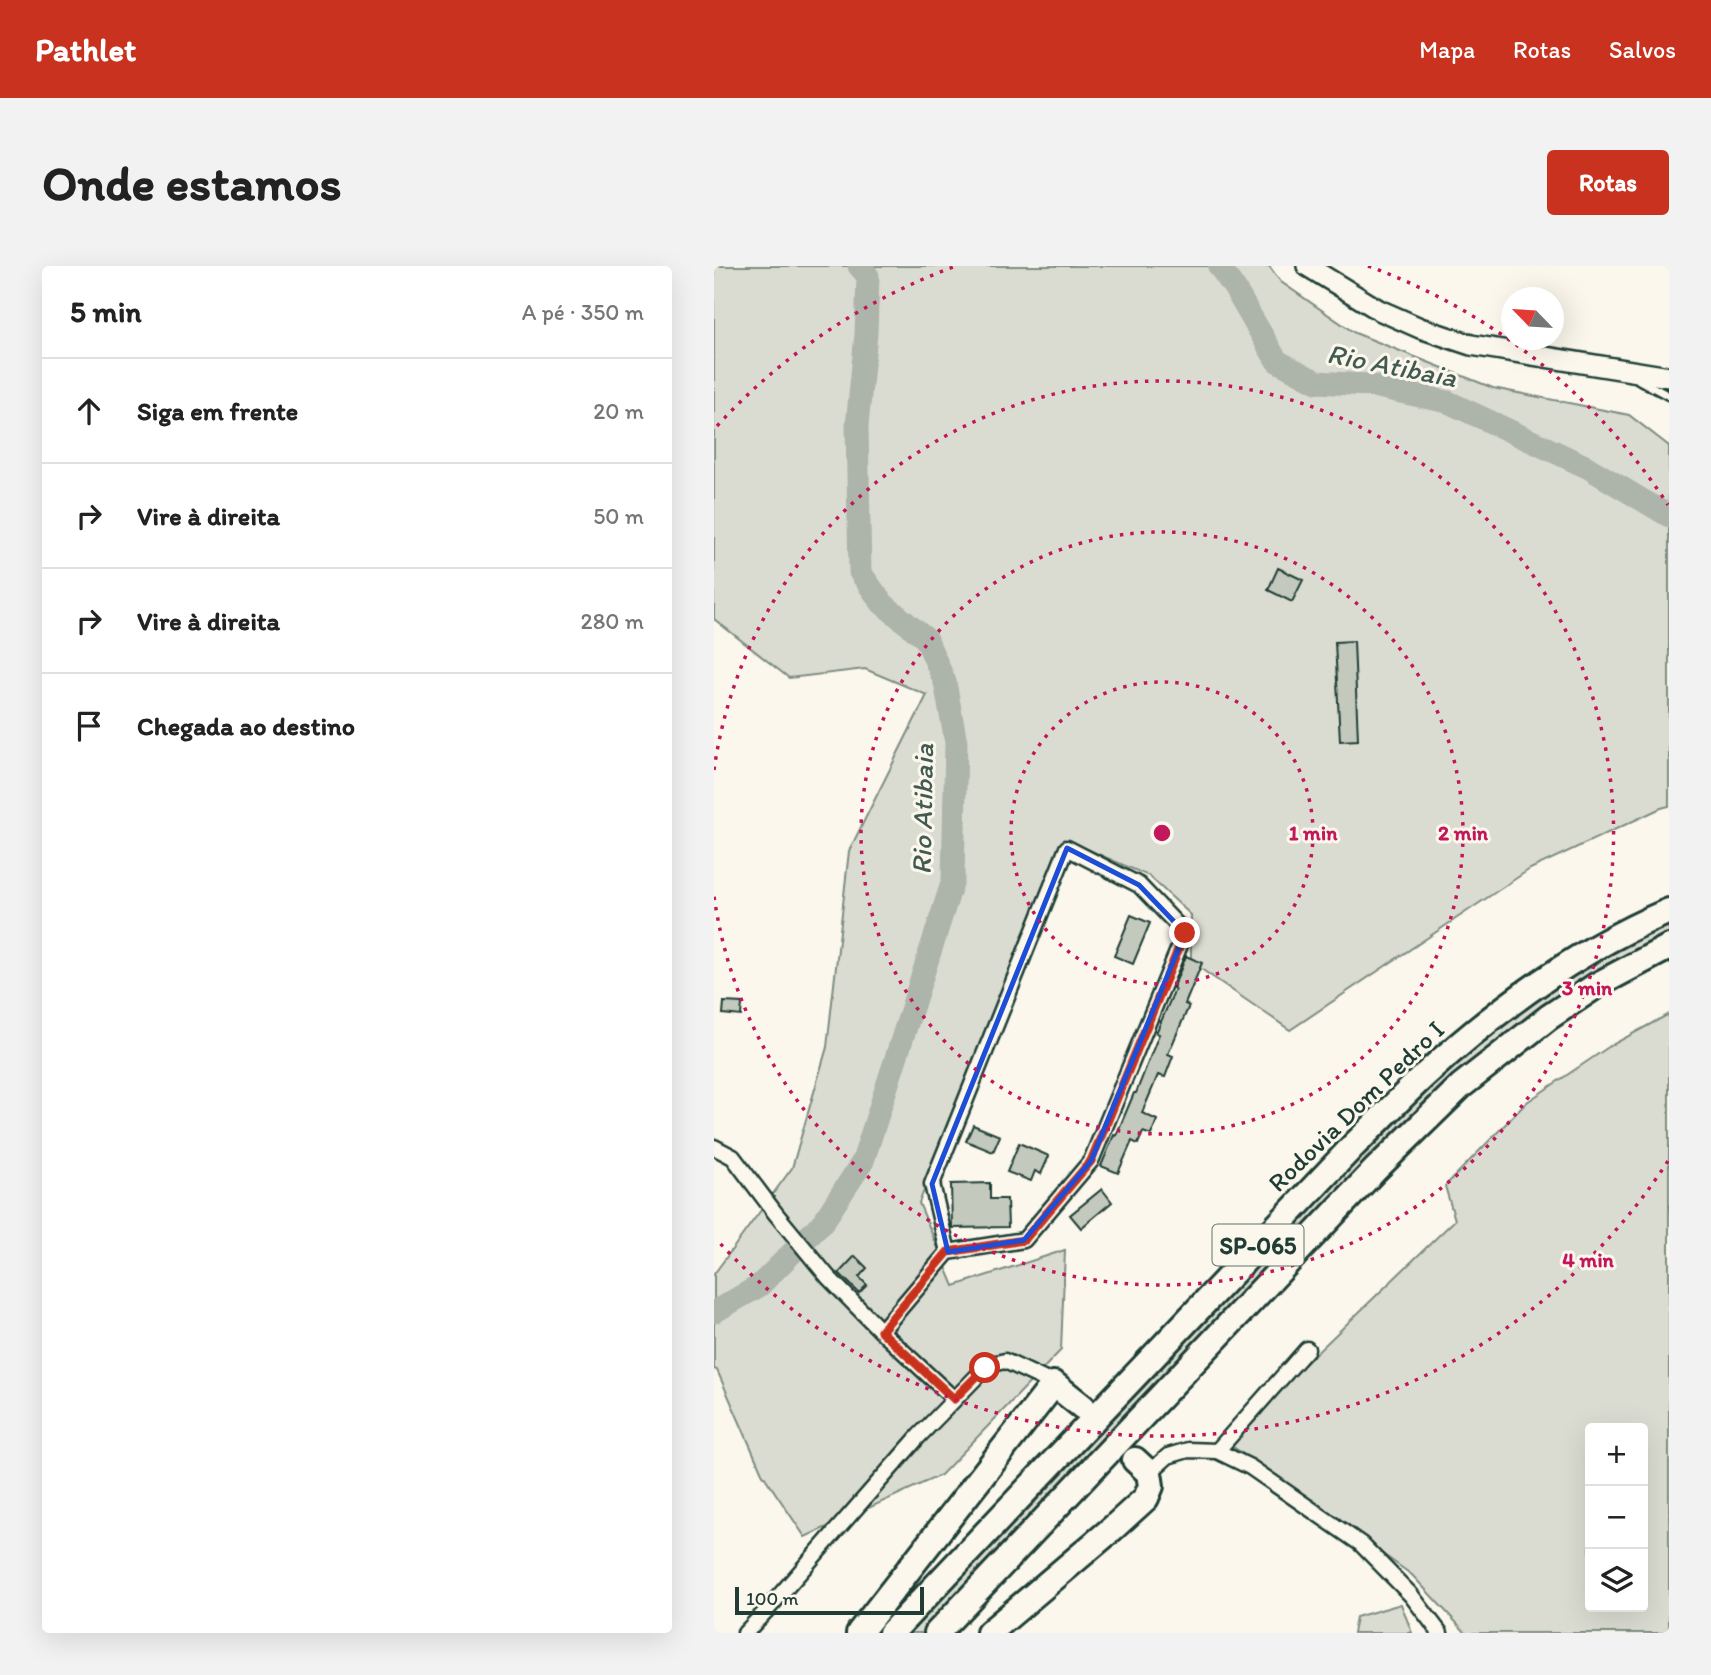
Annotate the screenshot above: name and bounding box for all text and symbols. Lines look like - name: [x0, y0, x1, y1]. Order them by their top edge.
- text: Pathlet: [35, 30, 137, 69]
- text: Mapa: [1419, 35, 1475, 64]
- text: Rotas: [1513, 35, 1571, 64]
- text: Salvos: [1609, 35, 1676, 64]
- button: Rotas: [1547, 150, 1669, 215]
- text: Onde estamos: [42, 153, 342, 212]
- north arrow: [1501, 287, 1564, 350]
- text: 5 min: [70, 293, 141, 330]
- text: A pé · 350 m: [522, 298, 644, 326]
- water label: Rio Atibaia: [1324, 336, 1460, 394]
- icon: ahead: [70, 392, 108, 430]
- text: Siga em frente: [137, 395, 298, 427]
- text: 20 m: [593, 397, 644, 425]
- icon: right: [70, 497, 108, 535]
- text: Vire à direita: [137, 500, 280, 532]
- text: 50 m: [593, 502, 644, 530]
- icon: right: [70, 602, 108, 640]
- text: Vire à direita: [137, 605, 280, 637]
- text: 280 m: [581, 607, 644, 635]
- icon: arrive: [70, 707, 108, 745]
- text: Chegada ao destino: [137, 710, 355, 742]
- water label: Rio Atibaia: [904, 743, 940, 875]
- text: 1 min: [1289, 820, 1338, 845]
- text: 2 min: [1438, 820, 1489, 845]
- centre of rings: [1150, 821, 1174, 845]
- route end: [1169, 917, 1200, 948]
- text: 3 min: [1562, 975, 1613, 1000]
- street label: Rodovia Dom Pedro I: [1261, 1014, 1451, 1198]
- road number: SP-065: [1212, 1225, 1304, 1266]
- text: 4 min: [1562, 1247, 1615, 1272]
- route start: [969, 1352, 1000, 1383]
- map controls: [1585, 1423, 1648, 1612]
- button: +: [1585, 1423, 1648, 1486]
- button: −: [1585, 1486, 1648, 1549]
- button: layers: [1585, 1549, 1648, 1612]
- scale bar: [735, 1584, 924, 1616]
- text: 100 m: [746, 1587, 798, 1610]

